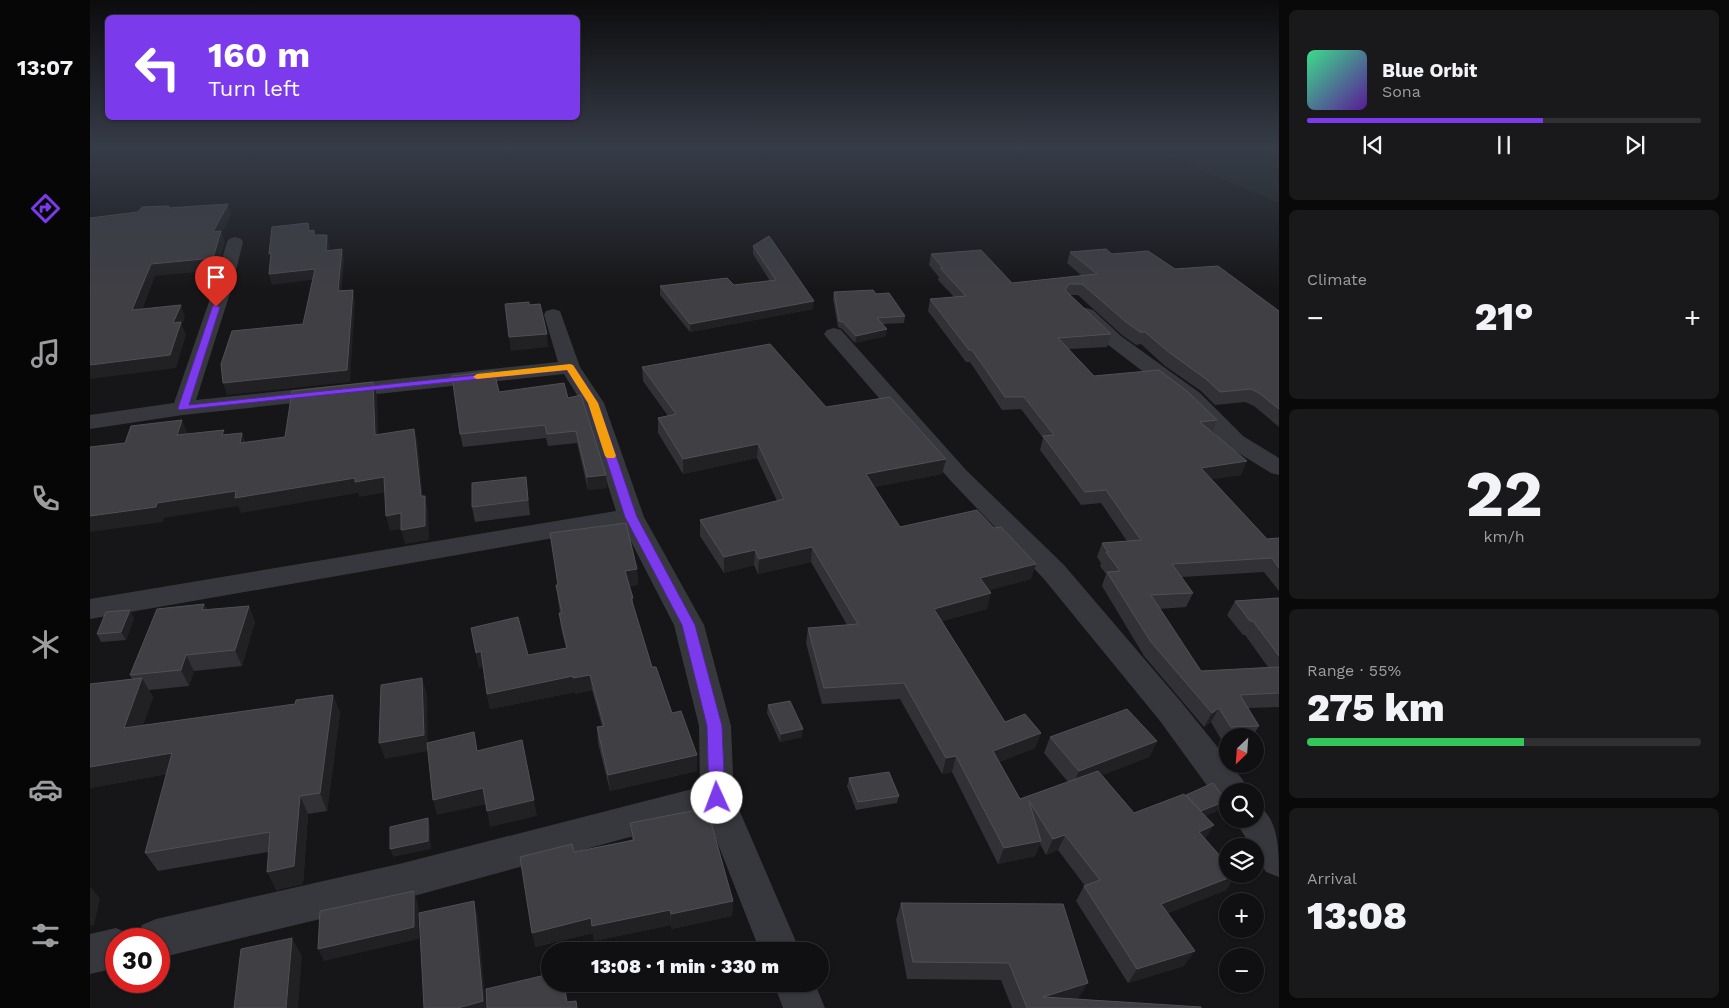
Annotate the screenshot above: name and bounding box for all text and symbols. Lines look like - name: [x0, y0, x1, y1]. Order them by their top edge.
- text: 160 m: [208, 34, 310, 76]
- icon: left: [125, 35, 190, 100]
- text: 13:07: [17, 55, 73, 80]
- text: Blue Orbit: [1382, 59, 1477, 82]
- text: Turn left: [208, 76, 300, 101]
- text: Sona: [1382, 82, 1421, 101]
- icon: previous: [1359, 131, 1387, 159]
- icon: pause: [1490, 131, 1518, 159]
- icon: next: [1621, 131, 1649, 159]
- icon: directions: [28, 191, 63, 226]
- pin: [195, 256, 237, 307]
- icon: arrive: [202, 263, 230, 291]
- text: Climate: [1307, 270, 1367, 289]
- text: 21°: [1474, 295, 1534, 339]
- text: −: [1307, 301, 1324, 334]
- text: +: [1684, 301, 1701, 334]
- icon: music: [28, 336, 63, 371]
- text: 22: [1465, 456, 1543, 532]
- icon: phone: [28, 481, 63, 516]
- text: km/h: [1483, 527, 1525, 546]
- icon: climate: [28, 627, 63, 662]
- text: Range · 55%: [1307, 661, 1401, 680]
- text: 275 km: [1307, 686, 1445, 730]
- north arrow: [1219, 728, 1264, 772]
- map controls: [1219, 728, 1264, 993]
- position arrow: [690, 771, 742, 823]
- icon: car: [28, 772, 63, 807]
- button: search: [1219, 783, 1264, 828]
- button: layers: [1219, 838, 1264, 883]
- text: Arrival: [1307, 869, 1357, 888]
- button: +: [1219, 893, 1264, 938]
- text: 13:08: [1307, 894, 1407, 938]
- icon: filters: [28, 918, 63, 953]
- speed limit sign: 30: [105, 928, 170, 993]
- button: −: [1219, 948, 1264, 993]
- text: 13:08 · 1 min · 330 m: [591, 955, 779, 978]

